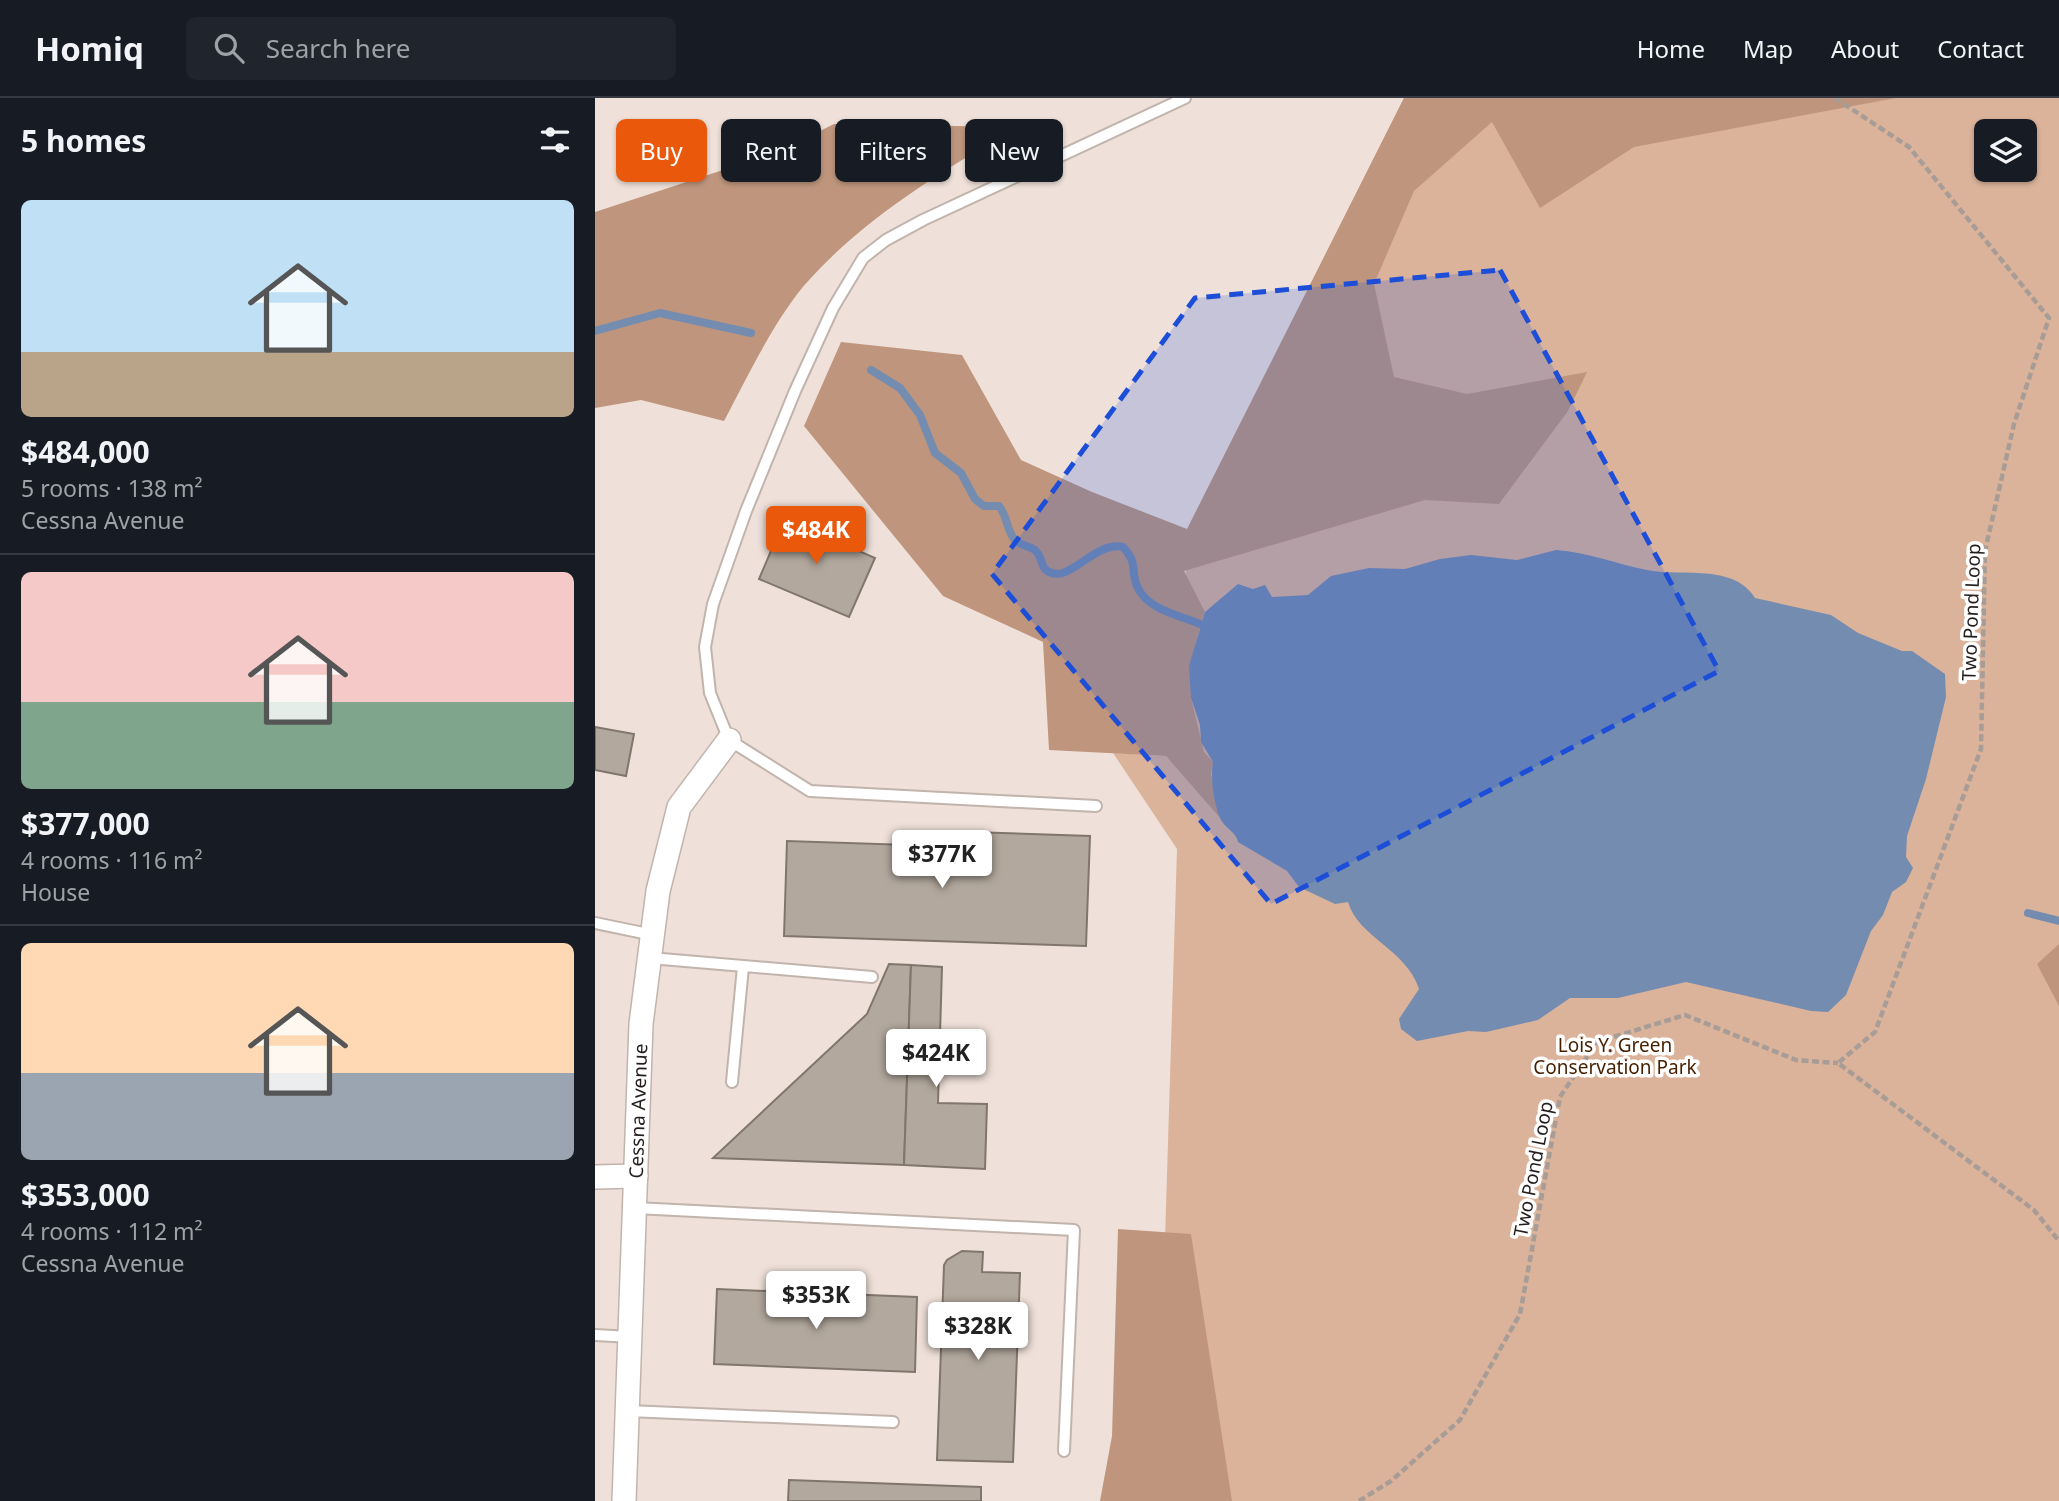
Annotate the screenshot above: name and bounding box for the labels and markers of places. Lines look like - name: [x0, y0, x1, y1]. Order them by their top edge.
- pin: $484K: [767, 506, 865, 566]
- pin: $377K: [893, 830, 991, 890]
- pin: $424K: [887, 1030, 985, 1089]
- pin: $353K: [767, 1272, 865, 1331]
- pin: $328K: [929, 1302, 1027, 1362]

